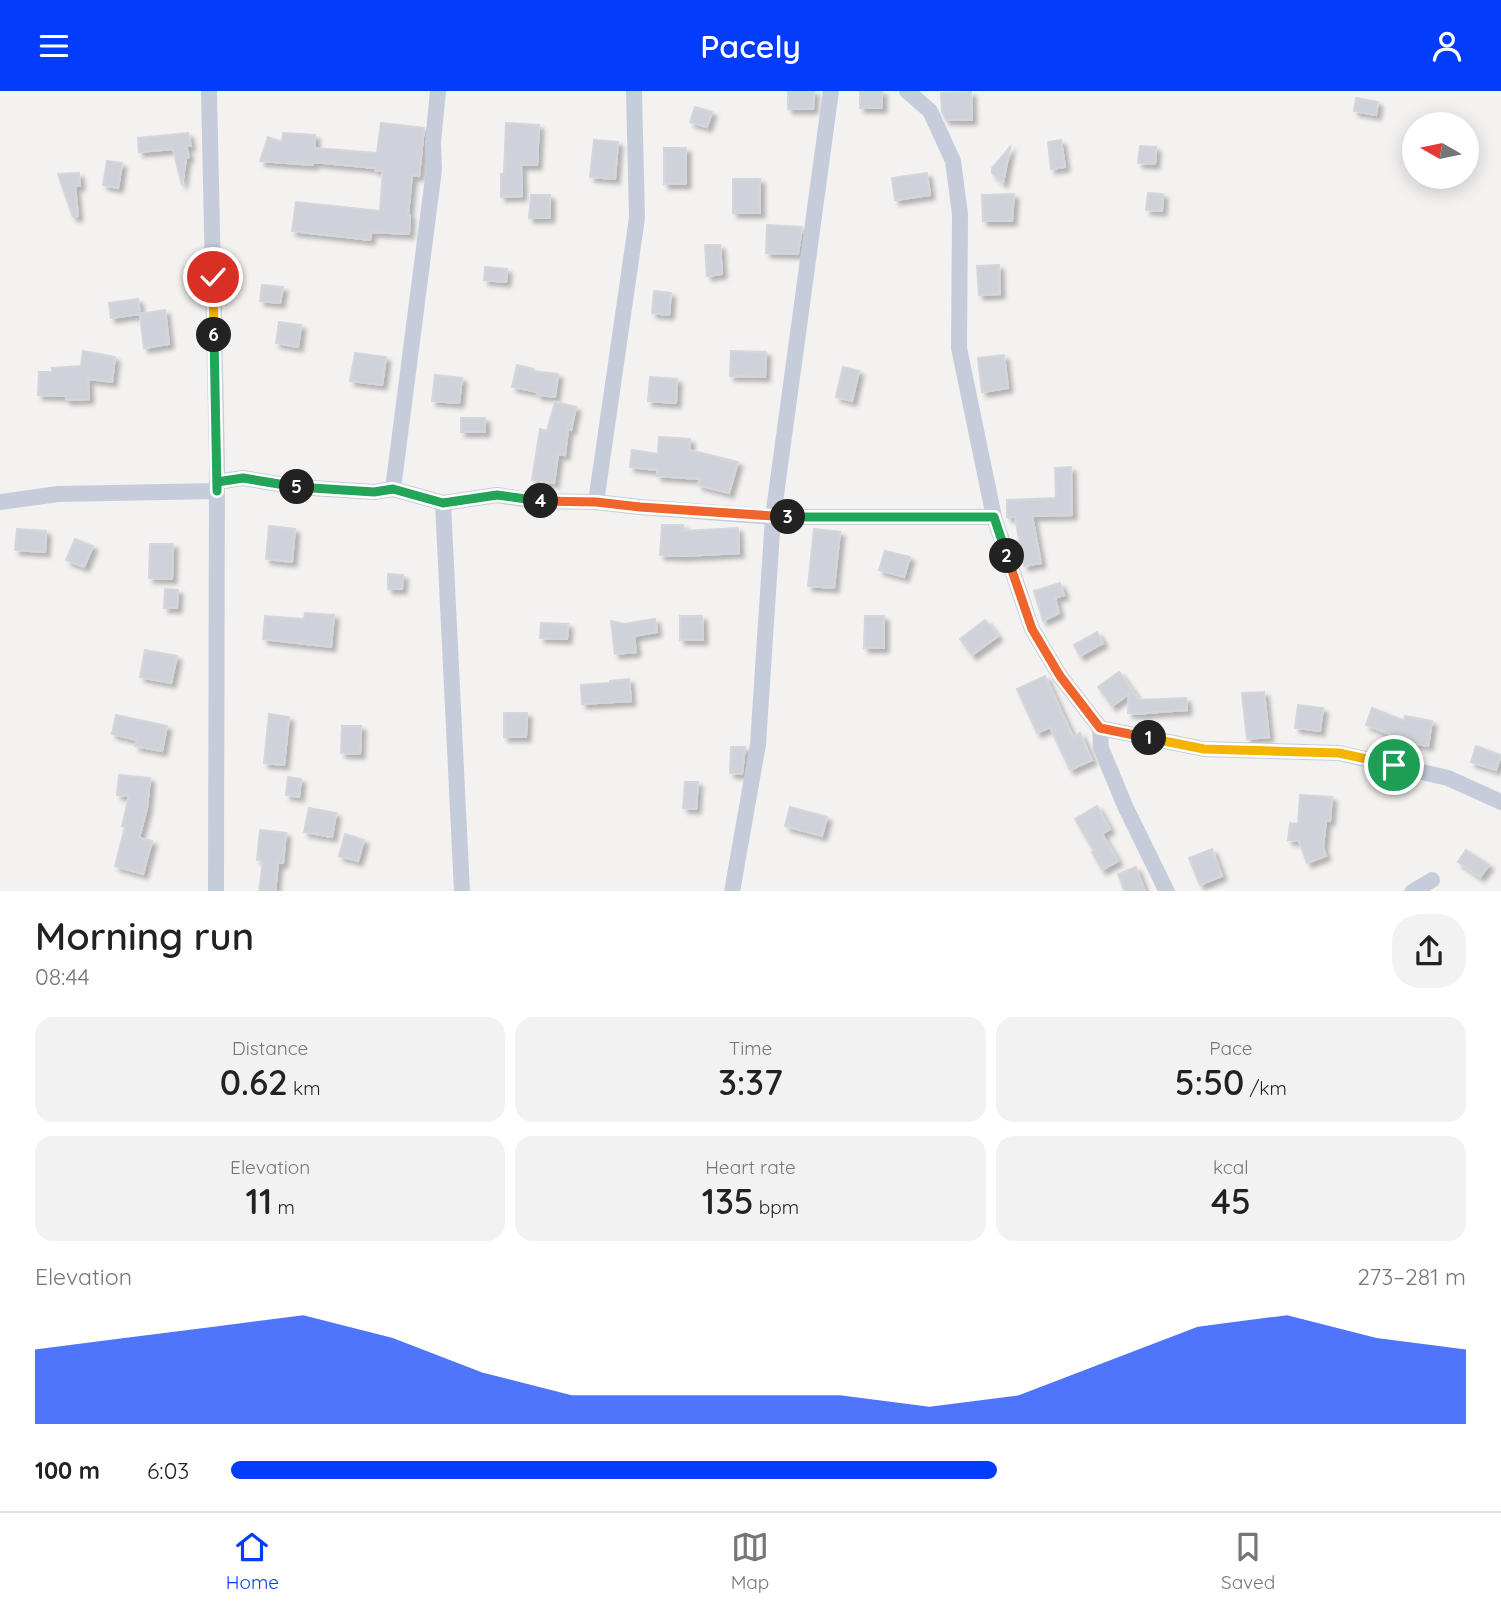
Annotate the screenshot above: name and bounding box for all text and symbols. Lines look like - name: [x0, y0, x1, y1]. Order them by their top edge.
- text: Pacely: [700, 26, 801, 66]
- icon: menu: [35, 27, 73, 65]
- icon: person: [1428, 27, 1466, 65]
- north arrow: [1402, 112, 1479, 189]
- map controls: [1402, 112, 1479, 189]
- pin: [183, 247, 243, 307]
- icon: check: [194, 258, 232, 296]
- pin: 6: [196, 317, 232, 353]
- text: 6: [208, 322, 219, 346]
- pin: 5: [280, 469, 314, 505]
- text: 5: [291, 474, 302, 498]
- pin: 4: [524, 483, 558, 519]
- text: 4: [535, 488, 546, 512]
- pin: 3: [770, 499, 806, 535]
- text: 3: [782, 504, 793, 528]
- pin: 2: [990, 539, 1024, 573]
- text: 2: [1001, 543, 1012, 567]
- pin: 1: [1132, 721, 1166, 755]
- text: 1: [1145, 725, 1152, 749]
- pin: [1364, 735, 1424, 795]
- icon: arrive: [1375, 746, 1413, 784]
- text: Morning run: [35, 912, 254, 960]
- button: share: [1392, 914, 1466, 988]
- text: 08:44: [35, 962, 90, 991]
- text: Distance: [232, 1036, 308, 1060]
- text: Time: [729, 1036, 772, 1060]
- text: Pace: [1209, 1036, 1252, 1060]
- text: 0.62: [220, 1060, 288, 1104]
- text: 3:37: [718, 1060, 783, 1104]
- text: 5:50: [1175, 1060, 1244, 1104]
- text: km: [288, 1076, 321, 1100]
- text: /km: [1244, 1076, 1287, 1100]
- text: Elevation: [230, 1155, 310, 1179]
- text: Heart rate: [705, 1155, 796, 1179]
- text: kcal: [1213, 1155, 1249, 1179]
- text: 11: [246, 1179, 272, 1223]
- text: 135: [702, 1179, 754, 1223]
- text: 45: [1211, 1179, 1251, 1223]
- text: m: [272, 1195, 295, 1219]
- text: bpm: [754, 1195, 799, 1219]
- text: Elevation: [35, 1262, 132, 1291]
- text: 273–281 m: [1357, 1262, 1466, 1291]
- text: 100 m: [35, 1456, 100, 1485]
- text: 6:03: [147, 1456, 189, 1485]
- tab: Home: [226, 1528, 279, 1594]
- tab: Map: [731, 1528, 769, 1594]
- tab: Saved: [1221, 1528, 1275, 1594]

